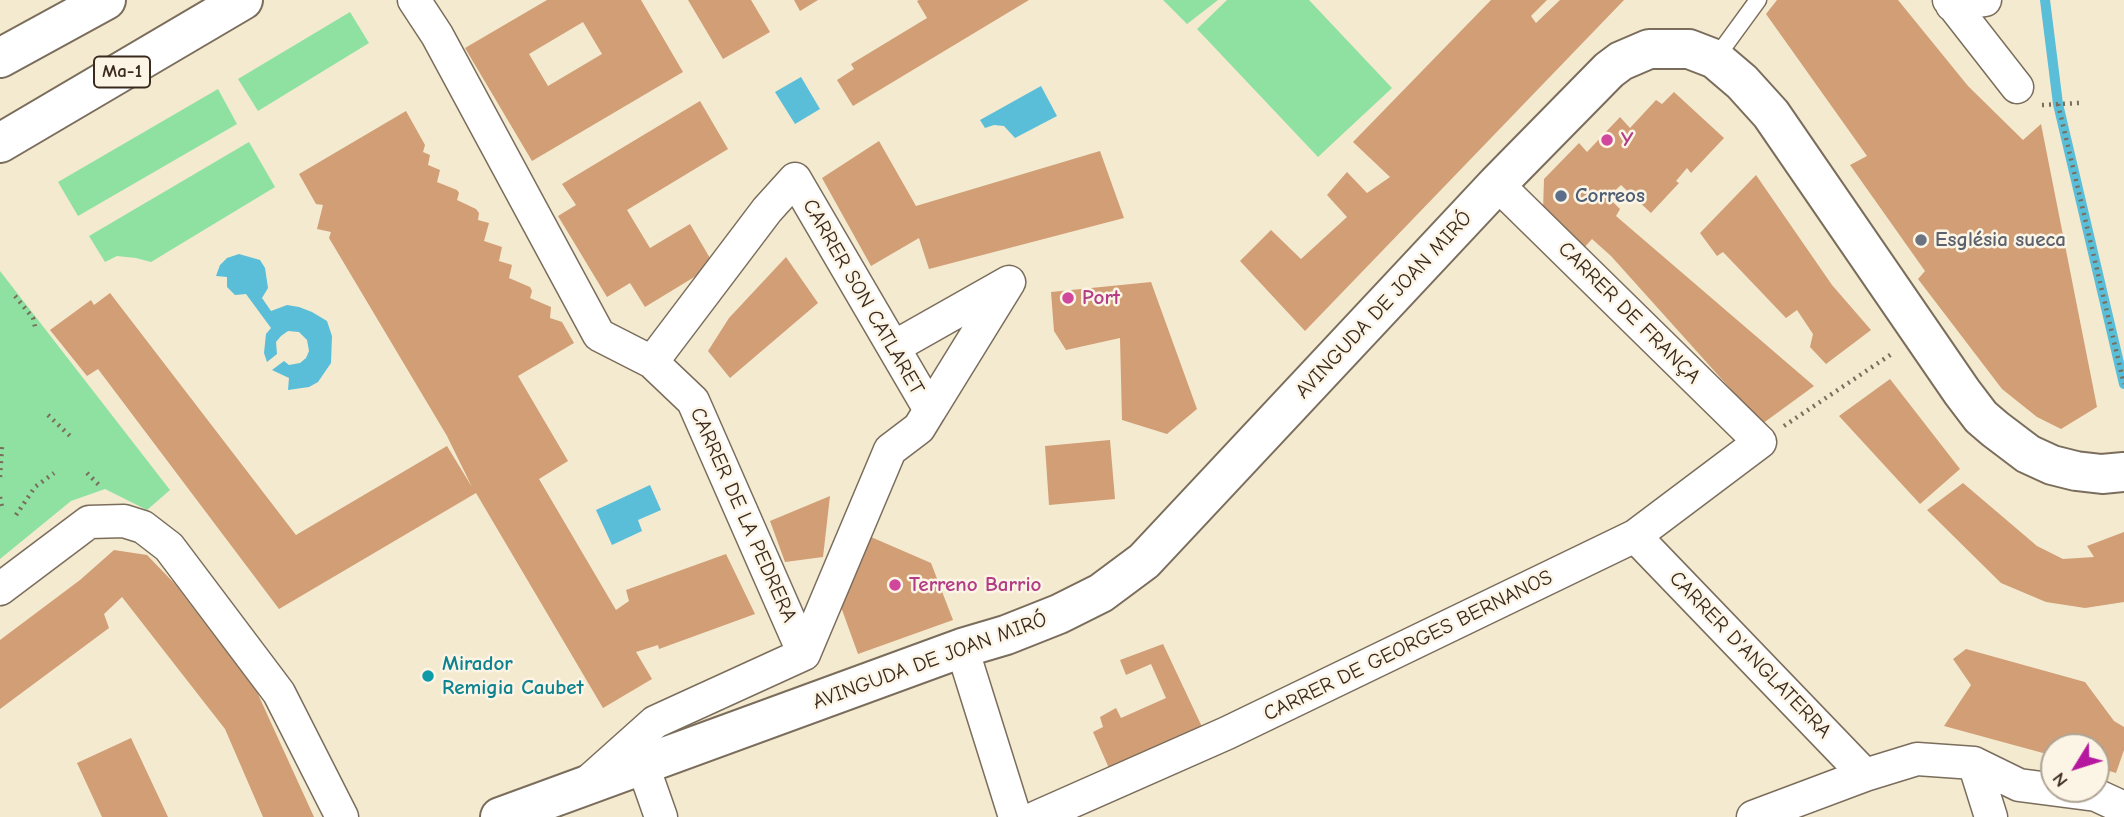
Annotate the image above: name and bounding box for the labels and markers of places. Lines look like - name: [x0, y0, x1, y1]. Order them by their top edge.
- place label: Y: [1621, 127, 1633, 153]
- marker: Y: [1599, 132, 1615, 148]
- place label: Correos: [1575, 183, 1645, 209]
- marker: Correos: [1553, 188, 1569, 204]
- place label: Església sueca: [1935, 227, 2066, 253]
- marker: Església sueca: [1913, 232, 1929, 248]
- place label: Port: [1082, 285, 1120, 311]
- marker: Port: [1060, 290, 1076, 306]
- place label: Terreno Barrio: [909, 572, 1041, 598]
- marker: Terreno Barrio: [887, 577, 903, 593]
- place label: Mirador Remigia Caubet: [442, 651, 584, 701]
- marker: Mirador Remigia Caubet: [420, 668, 436, 684]

